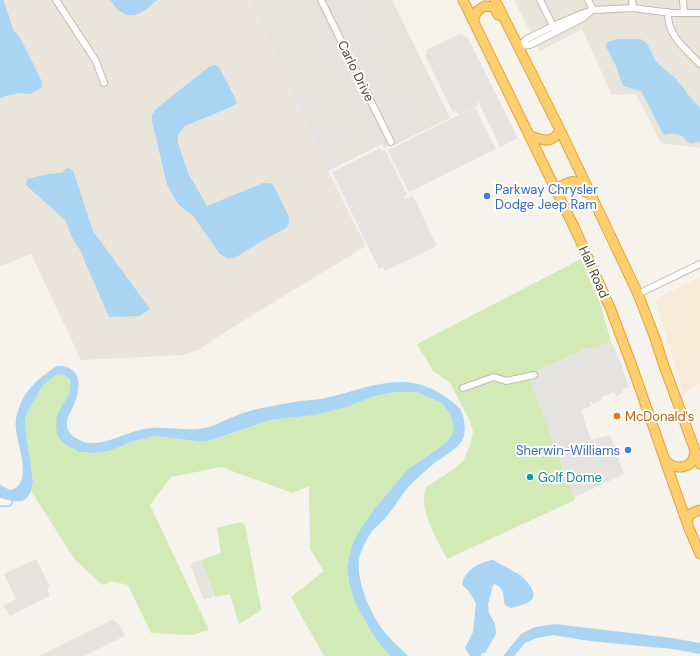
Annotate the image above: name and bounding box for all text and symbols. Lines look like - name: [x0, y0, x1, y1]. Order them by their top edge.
- street label: Carlo Drive: [334, 38, 378, 104]
- place label: Parkway Chrysler Dodge Jeep Ram: [495, 181, 598, 213]
- marker: Parkway Chrysler Dodge Jeep Ram: [482, 191, 492, 201]
- street label: Hall Road: [575, 243, 613, 301]
- place label: McDonald's: [625, 408, 694, 425]
- marker: McDonald's: [612, 411, 622, 421]
- place label: Sherwin-Williams: [516, 442, 620, 459]
- marker: Sherwin-Williams: [623, 445, 633, 455]
- place label: Golf Dome: [538, 469, 602, 486]
- marker: Golf Dome: [525, 472, 535, 482]

